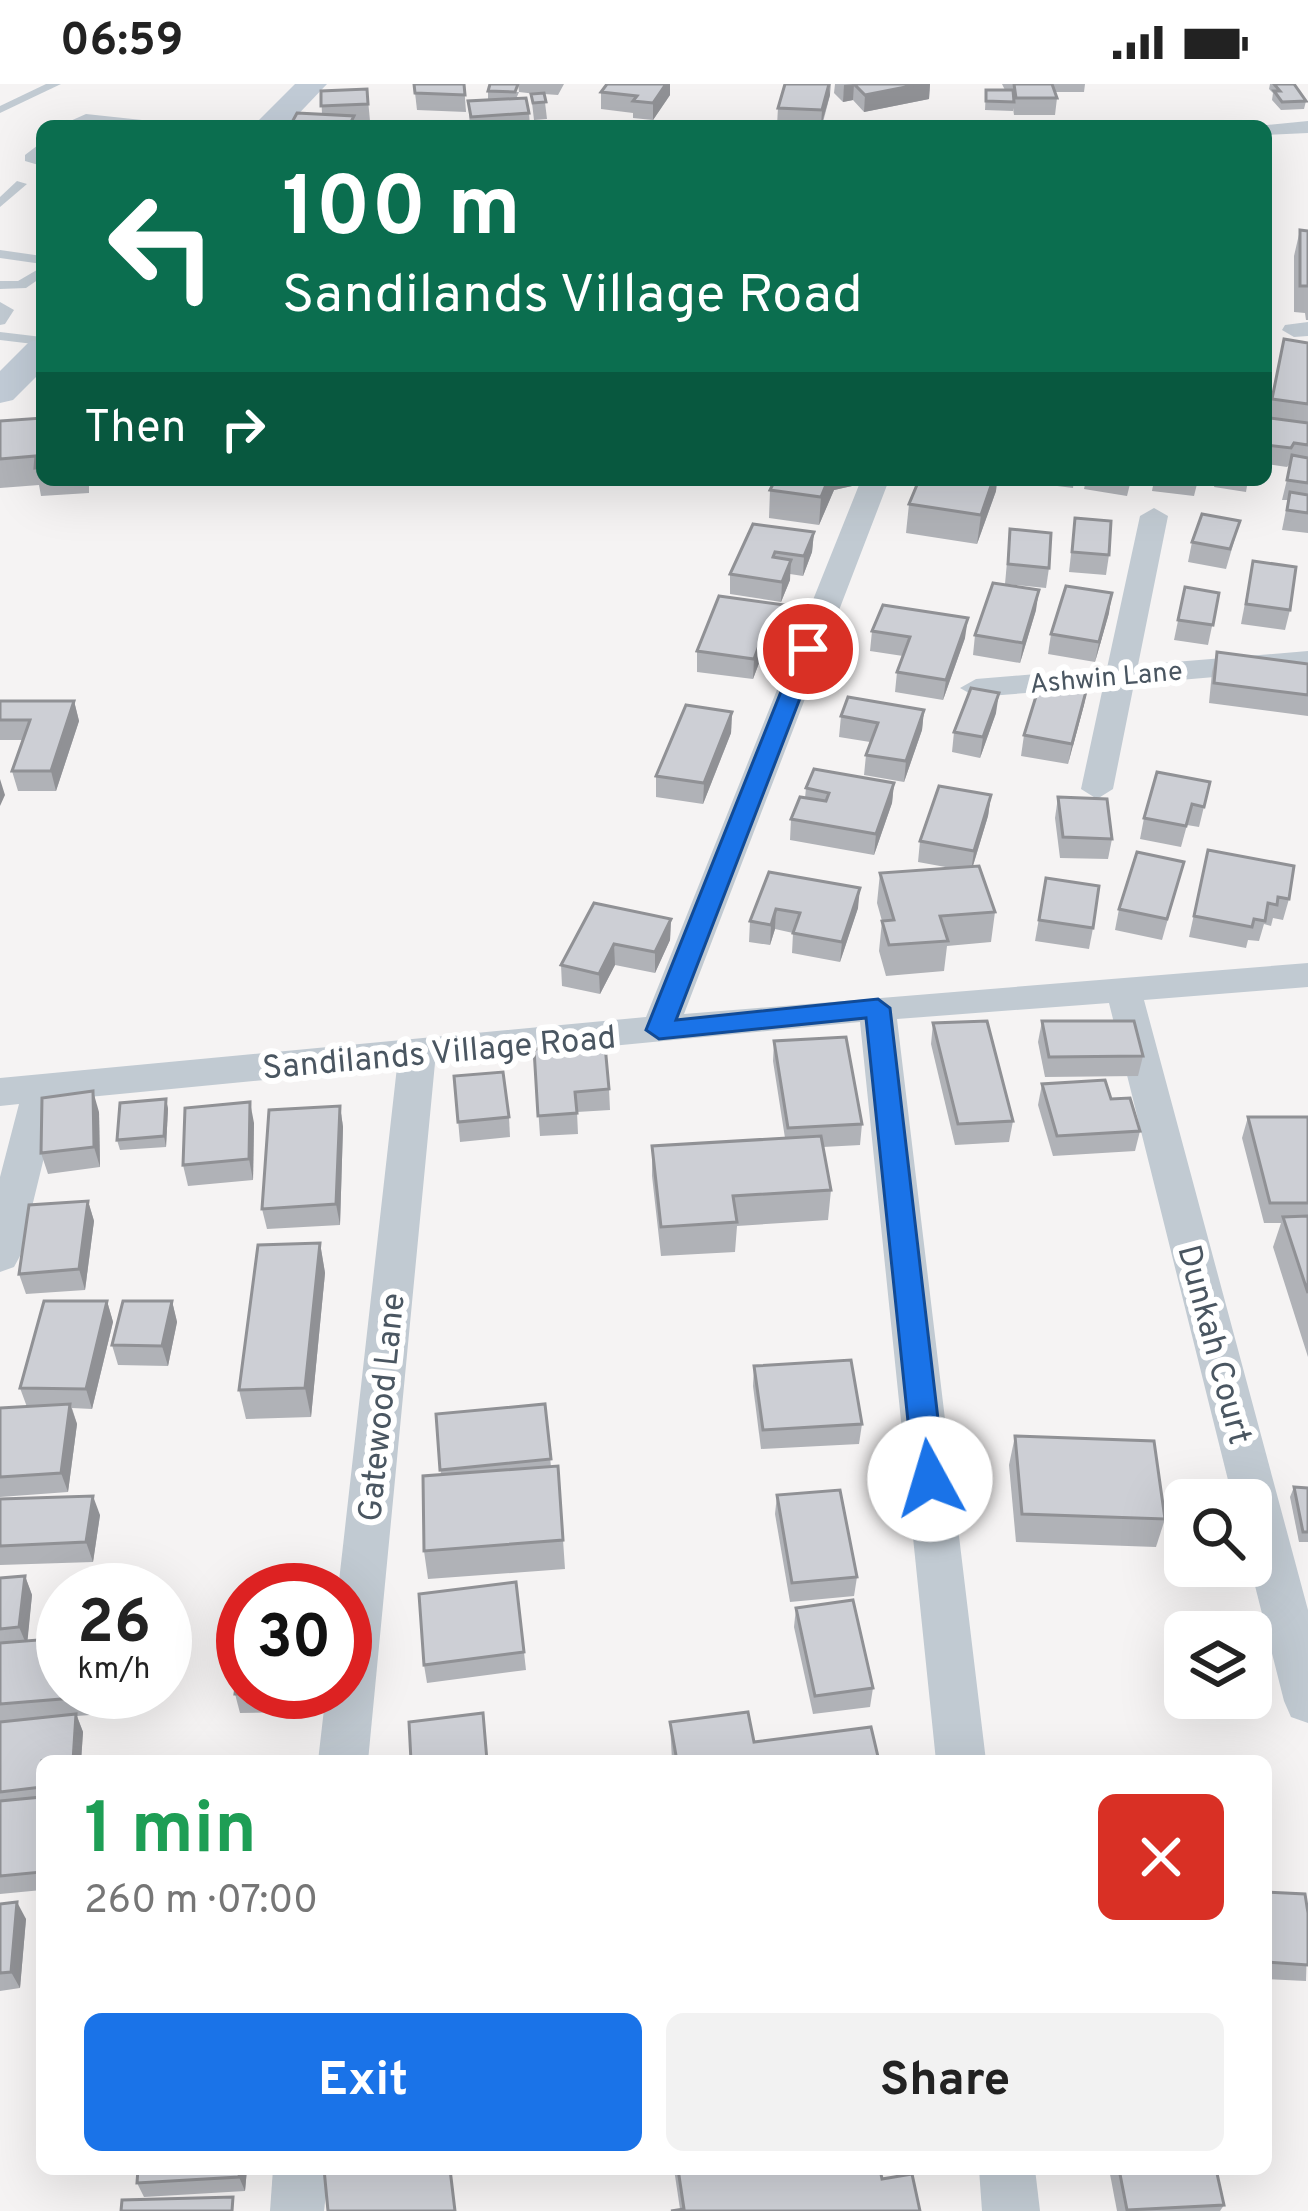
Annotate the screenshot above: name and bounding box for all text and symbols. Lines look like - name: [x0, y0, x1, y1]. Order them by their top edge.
- text: 06:59: [60, 14, 183, 71]
- text: 100 m: [282, 159, 521, 265]
- icon: left: [84, 168, 240, 324]
- text: Sandilands Village Road: [282, 263, 863, 332]
- icon: right: [210, 396, 276, 462]
- text: Then: [84, 401, 186, 458]
- pin: [757, 598, 859, 700]
- icon: arrive: [775, 616, 841, 682]
- street label: Ashwin Lane: [1028, 655, 1184, 703]
- street label: Sandilands Village Road: [261, 1019, 618, 1091]
- street label: Dunkah Court: [1165, 1241, 1259, 1449]
- street label: Gatewood Lane: [351, 1291, 417, 1524]
- position arrow: [867, 1416, 993, 1542]
- map controls: [1164, 1479, 1272, 1719]
- button: search: [1164, 1479, 1272, 1587]
- speed limit sign: 30: [216, 1563, 372, 1719]
- text: 26: [77, 1588, 151, 1664]
- button: layers: [1164, 1611, 1272, 1719]
- text: km/h: [78, 1652, 150, 1689]
- text: 1 min: [84, 1787, 257, 1879]
- button: close: [1098, 1794, 1224, 1920]
- text: 260 m · 07:00: [84, 1878, 318, 1927]
- button: Exit: [84, 2013, 642, 2151]
- button: Share: [666, 2013, 1224, 2151]

